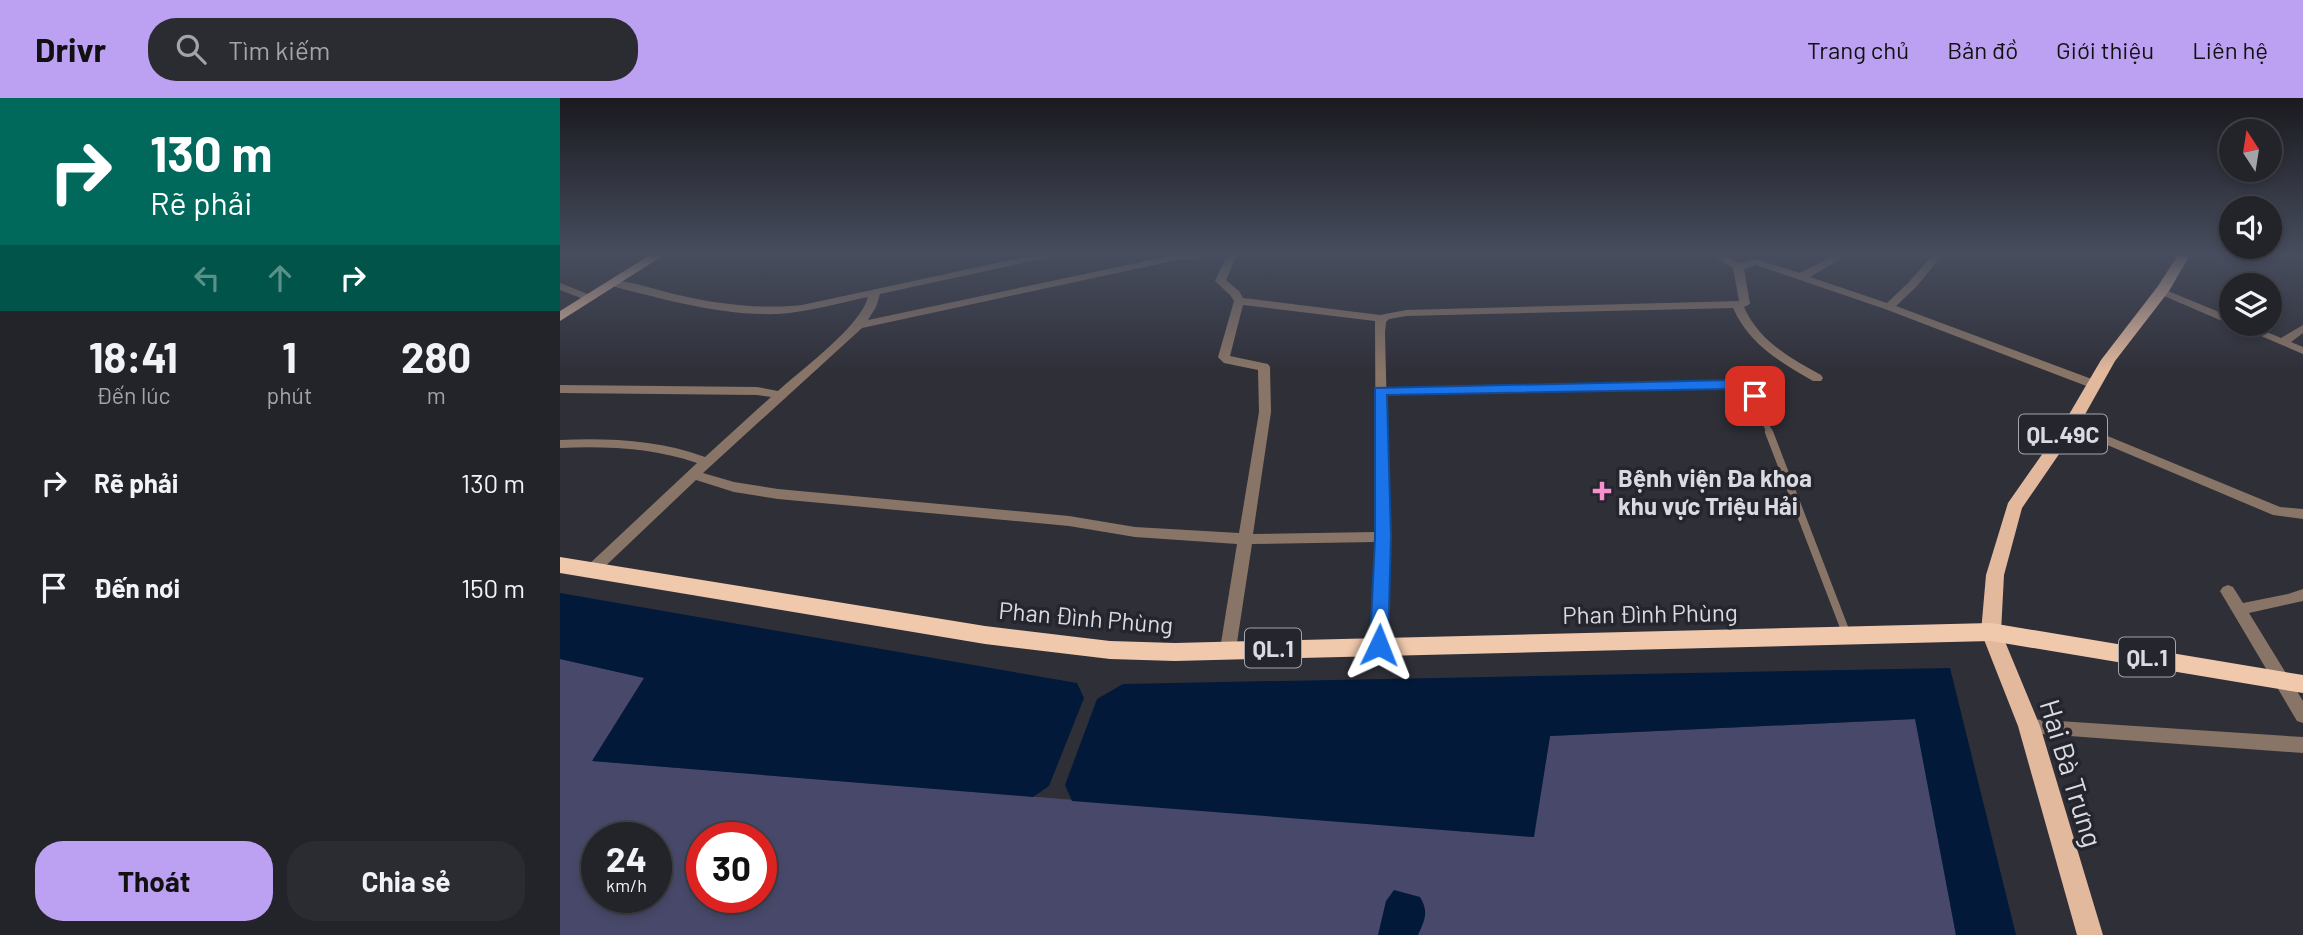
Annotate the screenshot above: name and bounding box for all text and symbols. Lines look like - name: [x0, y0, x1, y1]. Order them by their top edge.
- search box: [148, 18, 638, 81]
- text: Drivr: [35, 29, 106, 69]
- icon: search: [172, 30, 210, 68]
- text: Tìm kiếm: [228, 34, 330, 65]
- text: Trang chủ: [1807, 35, 1909, 64]
- text: Bản đồ: [1947, 35, 2018, 64]
- text: Giới thiệu: [2056, 35, 2154, 64]
- text: Liên hệ: [2192, 35, 2268, 64]
- north arrow: [2219, 119, 2282, 182]
- map controls: [2219, 119, 2282, 336]
- text: 130 m: [150, 123, 272, 182]
- icon: right: [35, 126, 126, 217]
- text: Rẽ phải: [150, 183, 252, 221]
- button: sound: [2219, 196, 2282, 259]
- icon: left: [188, 259, 226, 297]
- icon: ahead: [261, 259, 299, 297]
- icon: right: [334, 259, 372, 297]
- button: layers: [2219, 273, 2282, 336]
- text: 18:41: [89, 331, 178, 381]
- text: 1: [282, 331, 297, 381]
- text: 280: [401, 331, 471, 381]
- pin: [1725, 366, 1785, 426]
- icon: arrive: [1736, 377, 1774, 415]
- text: Đến lúc: [96, 381, 171, 409]
- text: phút: [267, 381, 312, 409]
- text: m: [427, 381, 446, 409]
- road number: QL.49C: [2019, 414, 2107, 454]
- place label: Bệnh viện Đa khoa khu vực Triệu Hải: [1618, 463, 1812, 521]
- icon: right: [35, 464, 73, 502]
- text: Rẽ phải: [94, 467, 178, 498]
- text: 130 m: [461, 467, 525, 498]
- marker: Bệnh viện Đa khoa khu vực Triệu Hải: [1592, 481, 1612, 501]
- icon: arrive: [35, 569, 73, 607]
- text: Đến nơi: [94, 572, 180, 603]
- text: 150 m: [461, 572, 525, 603]
- street label: Phan Đình Phùng: [997, 595, 1175, 639]
- street label: Phan Đình Phùng: [1562, 597, 1738, 629]
- position arrow: [1342, 608, 1416, 682]
- road number: QL.1: [1245, 628, 1301, 668]
- road number: QL.1: [2119, 638, 2175, 677]
- street label: Hai Bà Trưng: [2033, 695, 2111, 851]
- speed limit sign: 30: [686, 822, 777, 913]
- text: 24: [606, 837, 647, 879]
- button: Thoát: [35, 841, 273, 921]
- button: Chia sẻ: [287, 841, 525, 921]
- text: km/h: [606, 874, 647, 896]

